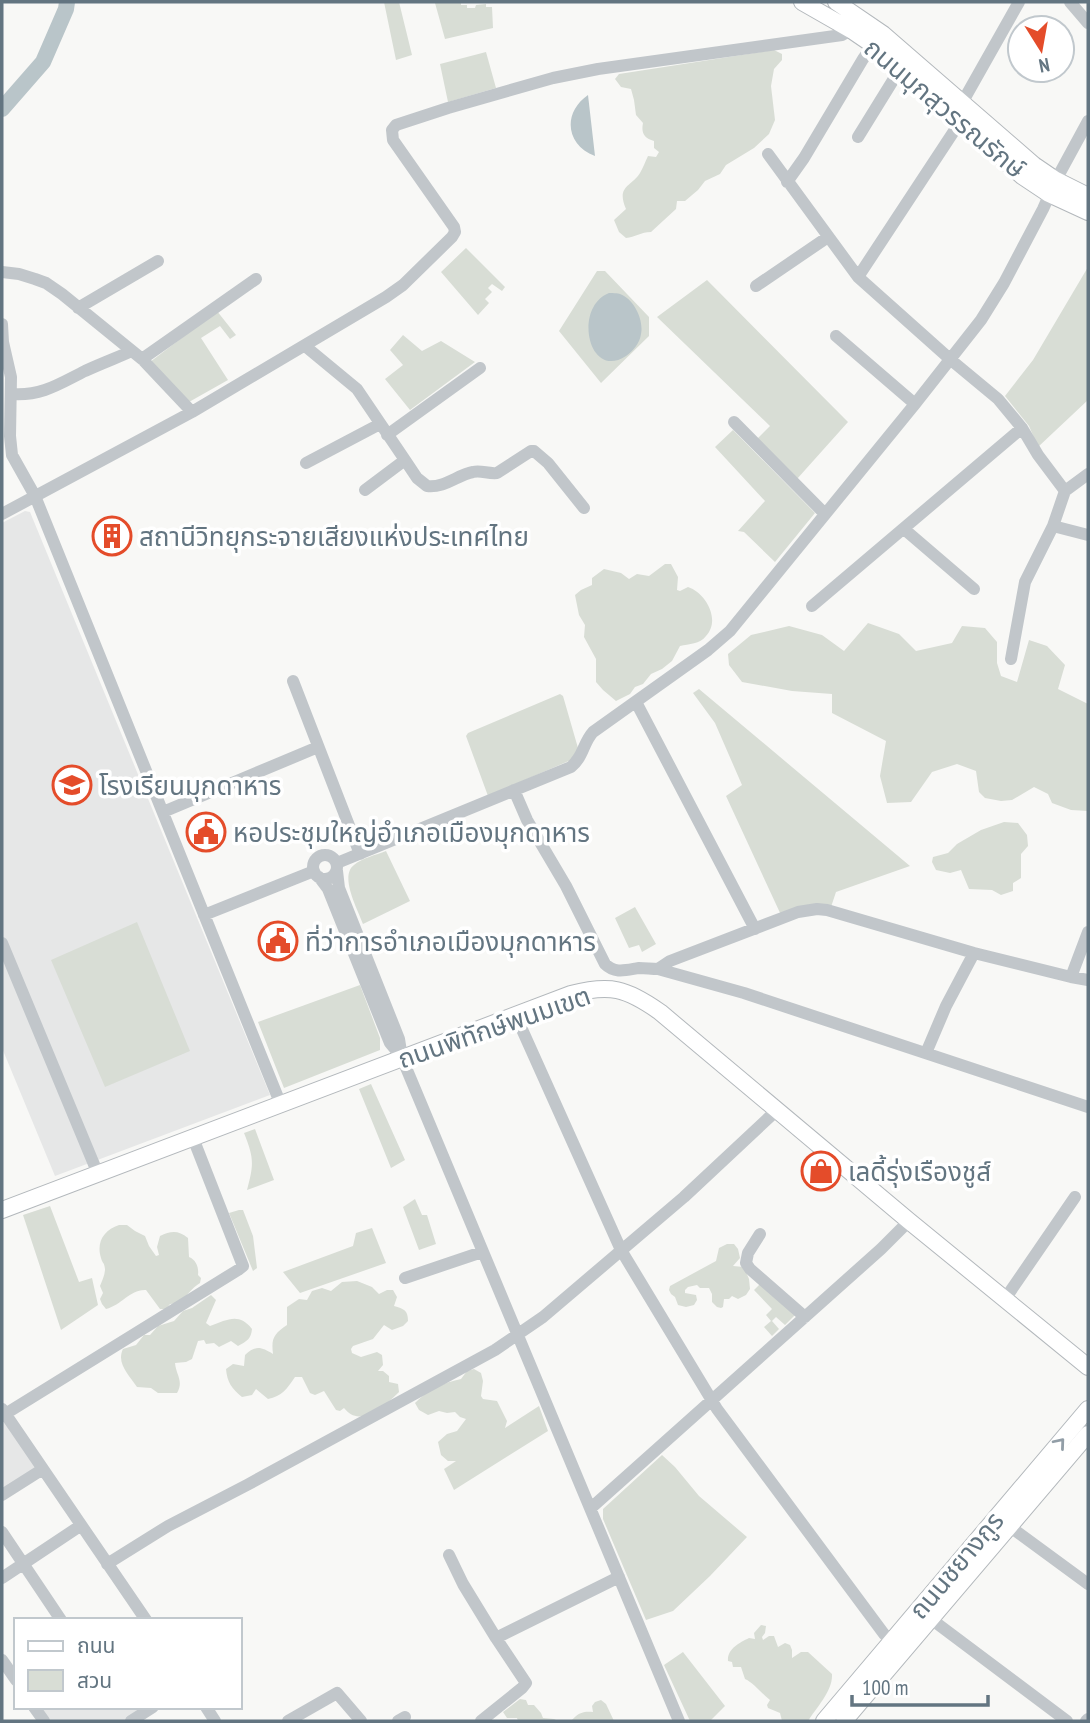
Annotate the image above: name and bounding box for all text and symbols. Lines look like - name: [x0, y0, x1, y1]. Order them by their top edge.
- north arrow: [1006, 14, 1076, 84]
- street label: ถนนมุกสุวรรณรักษ์: [858, 31, 1032, 185]
- text: N: [1037, 53, 1052, 78]
- building icon: สถานีวิทยุกระจายเสียงแห่งประเทศไทย: [91, 515, 133, 557]
- place label: สถานีวิทยุกระจายเสียงแห่งประเทศไทย: [139, 520, 529, 553]
- school or university icon: โรงเรียนมุกดาหาร: [51, 764, 93, 806]
- place label: โรงเรียนมุกดาหาร: [99, 769, 282, 802]
- public building icon: หอประชุมใหญ่อำเภอเมืองมุกดาหาร: [185, 811, 227, 853]
- place label: หอประชุมใหญ่อำเภอเมืองมุกดาหาร: [233, 816, 590, 849]
- public building icon: ที่ว่าการอำเภอเมืองมุกดาหาร: [257, 920, 299, 962]
- place label: ที่ว่าการอำเภอเมืองมุกดาหาร: [305, 924, 596, 958]
- street label: ถนนพิทักษ์พนมเขต: [393, 979, 595, 1075]
- shop icon: เลดี้รุ่งเรืองชูส์: [800, 1150, 842, 1192]
- place label: เลดี้รุ่งเรืองชูส์: [848, 1154, 991, 1188]
- one-way arrow: [1052, 1438, 1064, 1451]
- street label: ถนนชยางกูร: [902, 1505, 1010, 1625]
- legend: [14, 1618, 242, 1709]
- text: ถนน: [77, 1632, 115, 1659]
- scale bar: [852, 1664, 988, 1708]
- text: สวน: [77, 1667, 112, 1694]
- text: 100 m: [862, 1674, 908, 1701]

